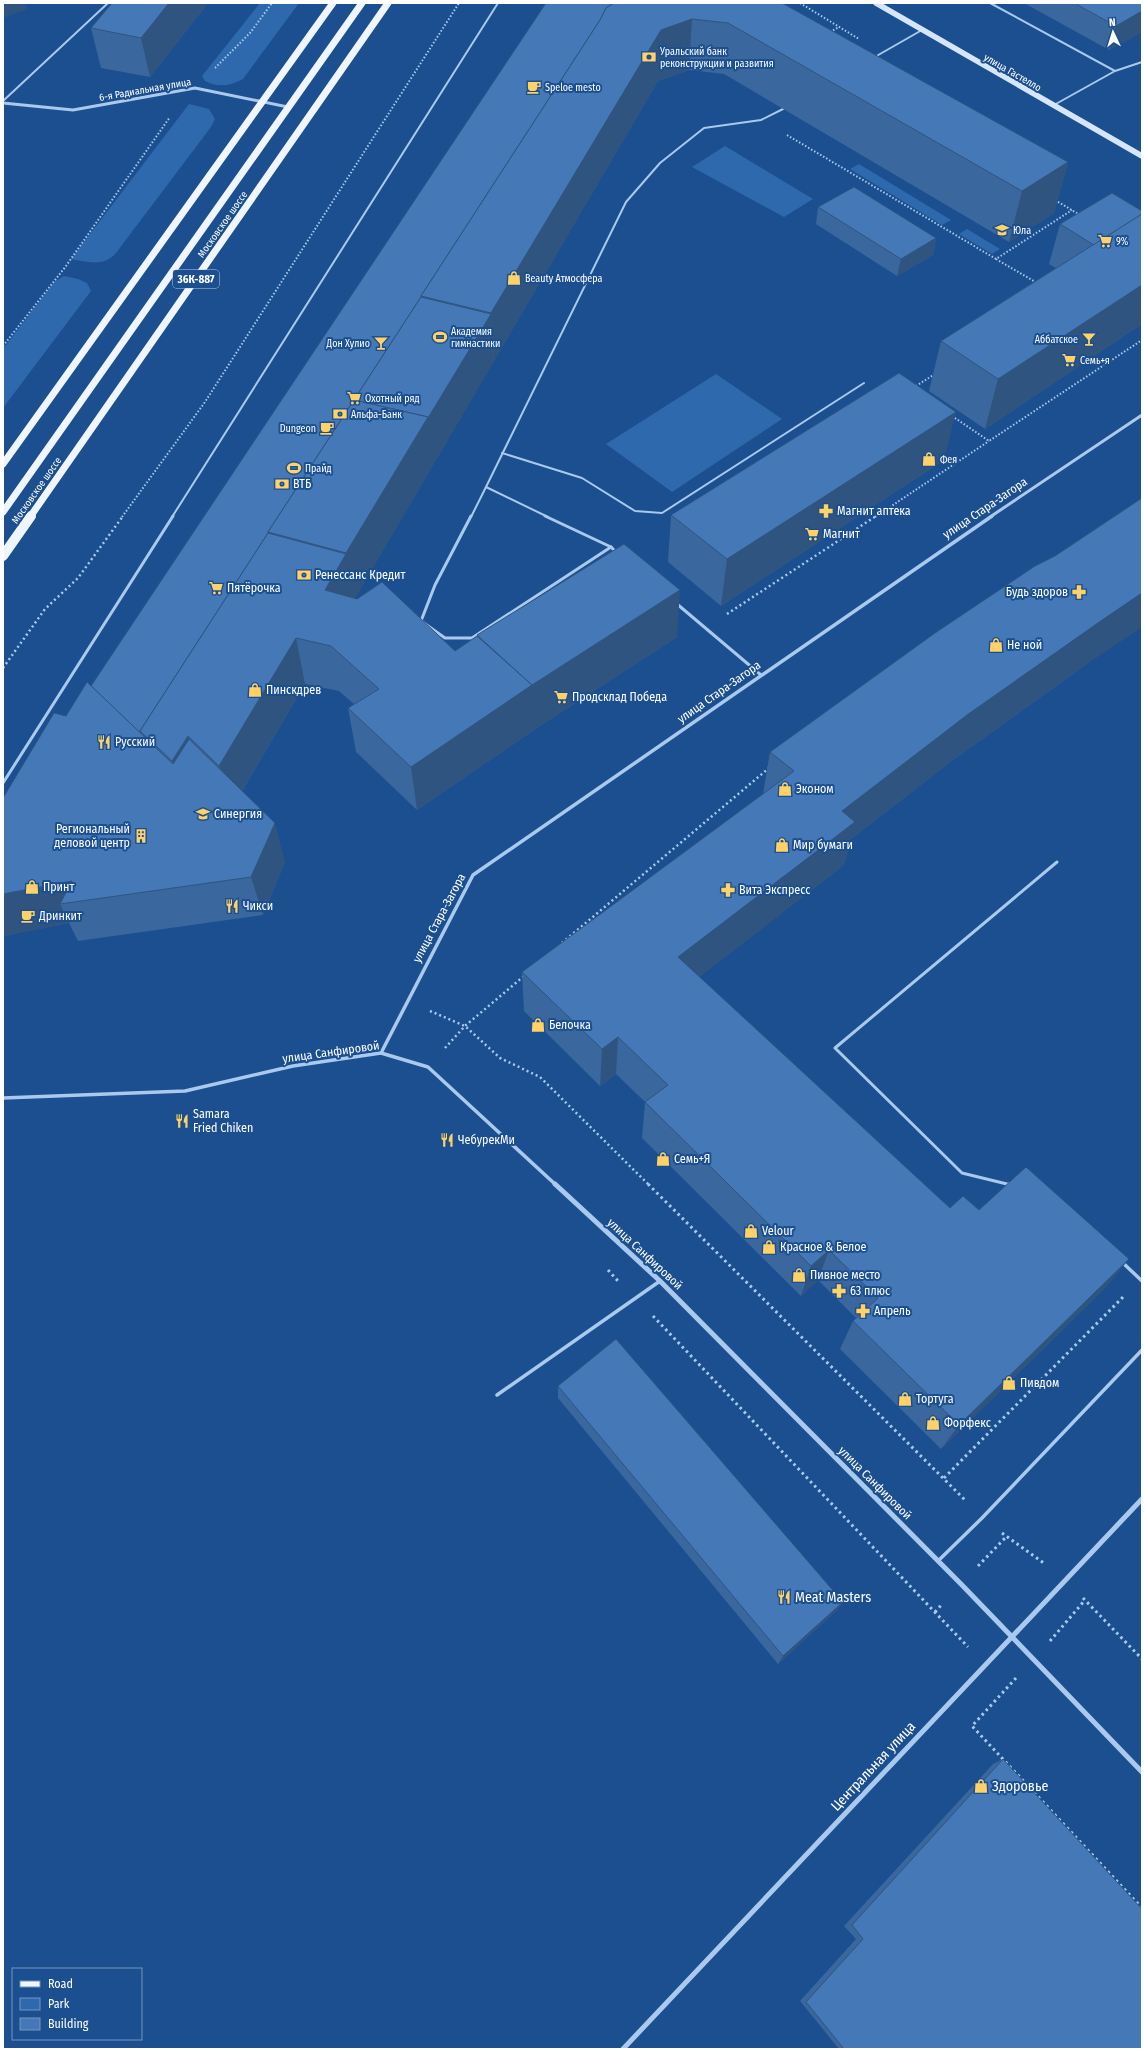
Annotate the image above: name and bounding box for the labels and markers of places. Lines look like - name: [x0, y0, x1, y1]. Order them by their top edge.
- place label: Уральский банк реконструкции и развития: [659, 46, 774, 70]
- bank icon: Уральский банк реконструкции и развития: [641, 49, 657, 65]
- cafe icon: Speloe mesto: [526, 79, 542, 95]
- place label: Speloe mesto: [545, 82, 601, 94]
- school or university icon: Юла: [994, 222, 1010, 238]
- place label: Юла: [1013, 225, 1031, 237]
- supermarket icon: 9%: [1097, 233, 1113, 249]
- place label: 9%: [1116, 236, 1129, 248]
- shop icon: Beauty Атмосфера: [506, 270, 522, 286]
- place label: Beauty Атмосфера: [525, 273, 602, 285]
- place label: Академия гимнастики: [451, 326, 500, 350]
- sports icon: Академия гимнастики: [432, 329, 448, 345]
- bar icon: Аббатское: [1081, 331, 1097, 347]
- place label: Аббатское: [1035, 334, 1078, 346]
- bar icon: Дон Хулио: [373, 335, 389, 351]
- place label: Дон Хулио: [326, 338, 370, 350]
- supermarket icon: Семь+я: [1061, 352, 1077, 368]
- place label: Семь+я: [1080, 355, 1110, 367]
- supermarket icon: Охотный ряд: [346, 390, 362, 406]
- place label: Охотный ряд: [365, 393, 419, 405]
- bank icon: Альфа-Банк: [332, 406, 348, 422]
- place label: Альфа-Банк: [351, 409, 402, 421]
- cafe icon: Dungeon: [319, 420, 335, 436]
- place label: Dungeon: [280, 423, 316, 435]
- shop icon: Фея: [921, 451, 937, 467]
- place label: Фея: [940, 454, 957, 466]
- sports icon: Прайд: [286, 460, 302, 476]
- place label: Прайд: [305, 463, 332, 475]
- bank icon: ВТБ: [274, 476, 290, 492]
- place label: ВТБ: [293, 477, 311, 491]
- pharmacy icon: Магнит аптека: [818, 503, 834, 519]
- place label: Магнит аптека: [837, 504, 911, 518]
- supermarket icon: Магнит: [804, 526, 820, 542]
- place label: Магнит: [823, 527, 860, 541]
- bank icon: Ренессанс Кредит: [296, 567, 312, 583]
- place label: Ренессанс Кредит: [315, 568, 405, 582]
- supermarket icon: Пятёрочка: [208, 580, 224, 596]
- place label: Пятёрочка: [227, 581, 281, 595]
- pharmacy icon: Будь здоров: [1071, 584, 1087, 600]
- place label: Будь здоров: [1006, 585, 1068, 599]
- shop icon: Не ной: [988, 637, 1004, 653]
- place label: Не ной: [1007, 638, 1042, 652]
- shop icon: Пинскдрев: [247, 682, 263, 698]
- place label: Пинскдрев: [266, 683, 321, 697]
- supermarket icon: Продсклад Победа: [553, 689, 569, 705]
- place label: Продсклад Победа: [572, 690, 667, 704]
- restaurant icon: Русский: [96, 734, 112, 750]
- place label: Русский: [115, 735, 155, 749]
- shop icon: Эконом: [777, 781, 793, 797]
- place label: Эконом: [796, 782, 834, 796]
- school or university icon: Синергия: [195, 806, 211, 822]
- place label: Синергия: [214, 807, 262, 821]
- place label: Региональный деловой центр: [54, 822, 130, 850]
- building icon: Региональный деловой центр: [133, 828, 149, 844]
- shop icon: Мир бумаги: [774, 837, 790, 853]
- place label: Мир бумаги: [793, 838, 853, 852]
- shop icon: Принт: [24, 879, 40, 895]
- place label: Принт: [43, 880, 74, 894]
- pharmacy icon: Вита Экспресс: [720, 882, 736, 898]
- place label: Вита Экспресс: [739, 883, 810, 897]
- restaurant icon: Чикси: [224, 898, 240, 914]
- place label: Чикси: [243, 899, 273, 913]
- cafe icon: Дринкит: [20, 908, 36, 924]
- place label: Дринкит: [38, 909, 82, 923]
- shop icon: Белочка: [530, 1017, 546, 1033]
- place label: Белочка: [549, 1018, 591, 1032]
- place label: Samara Fried Chiken: [193, 1107, 253, 1135]
- restaurant icon: Samara Fried Chiken: [174, 1113, 190, 1129]
- restaurant icon: ЧебурекМи: [439, 1132, 455, 1148]
- place label: ЧебурекМи: [458, 1133, 515, 1147]
- shop icon: Семь+Я: [655, 1151, 671, 1167]
- place label: Семь+Я: [674, 1152, 710, 1166]
- shop icon: Velour: [743, 1223, 759, 1239]
- place label: Velour: [762, 1224, 794, 1238]
- shop icon: Красное & Белое: [761, 1239, 777, 1255]
- place label: Красное & Белое: [780, 1240, 867, 1254]
- shop icon: Пивное место: [791, 1267, 807, 1283]
- place label: Пивное место: [810, 1268, 880, 1282]
- pharmacy icon: 63 плюс: [831, 1283, 847, 1299]
- place label: 63 плюс: [850, 1284, 890, 1298]
- pharmacy icon: Апрель: [855, 1303, 871, 1319]
- place label: Апрель: [874, 1304, 911, 1318]
- shop icon: Пивдом: [1001, 1375, 1017, 1391]
- place label: Пивдом: [1020, 1376, 1059, 1390]
- shop icon: Тортуга: [897, 1391, 913, 1407]
- place label: Тортуга: [916, 1392, 954, 1406]
- shop icon: Форфекс: [925, 1415, 941, 1431]
- place label: Форфекс: [944, 1416, 991, 1430]
- restaurant icon: Meat Masters: [776, 1589, 792, 1605]
- place label: Meat Masters: [795, 1589, 871, 1606]
- shop icon: Здоровье: [973, 1778, 989, 1794]
- place label: Здоровье: [992, 1778, 1048, 1795]

